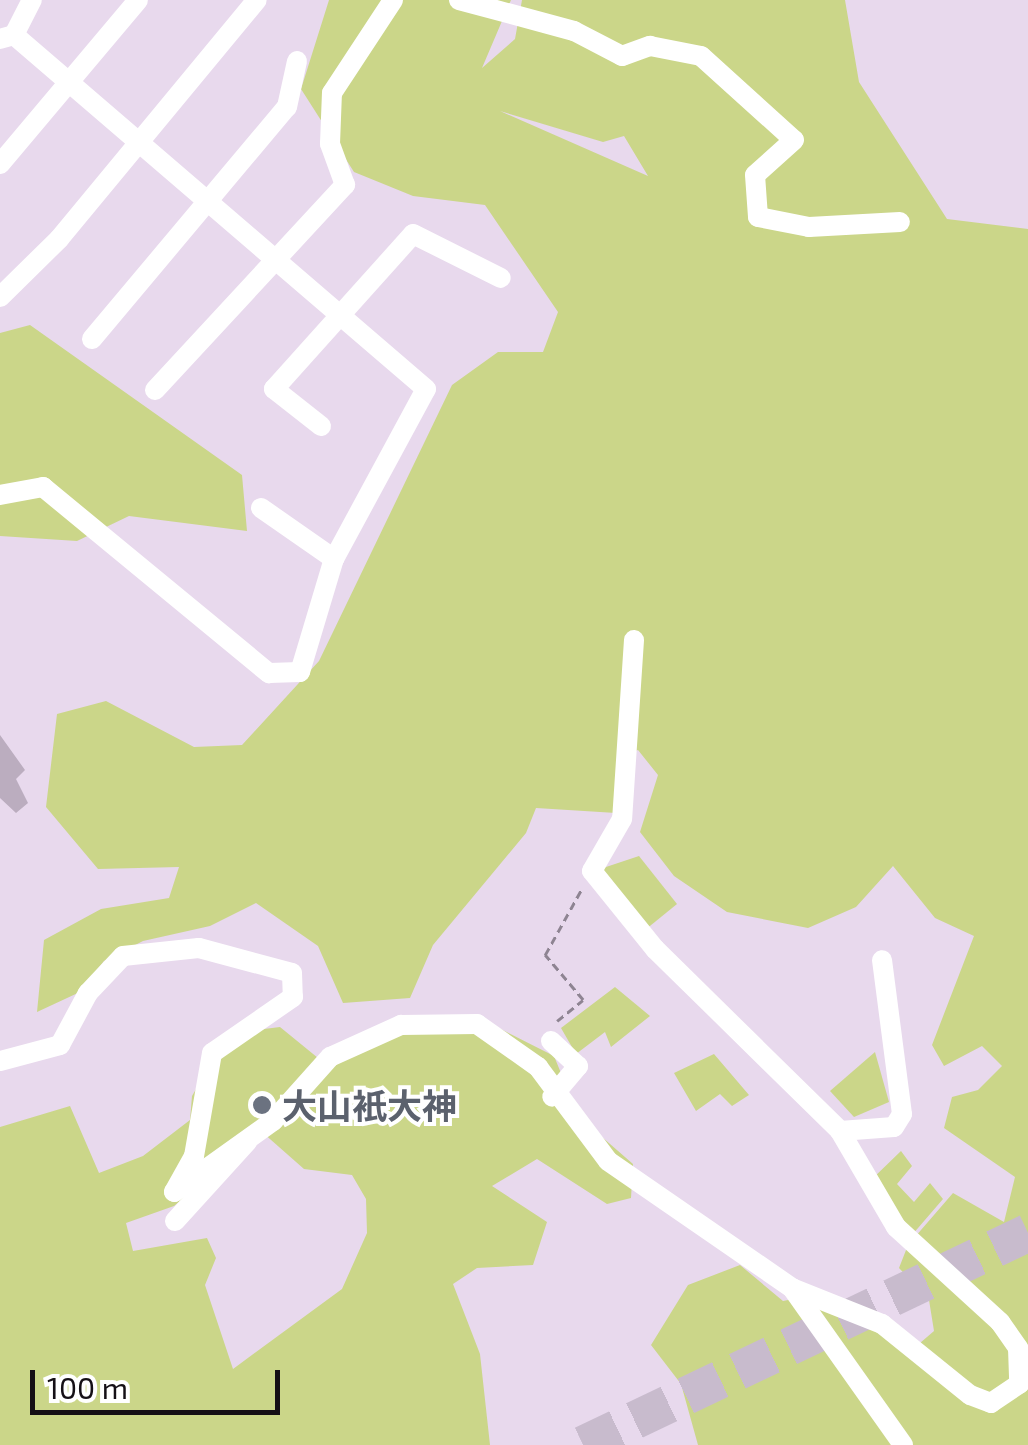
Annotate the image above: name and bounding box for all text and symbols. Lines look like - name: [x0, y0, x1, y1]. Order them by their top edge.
- place label: 大山衹大神: [282, 1084, 457, 1126]
- marker: 大山衹大神: [251, 1094, 273, 1116]
- scale bar: [35, 1350, 285, 1412]
- text: 100 m: [47, 1369, 128, 1405]

